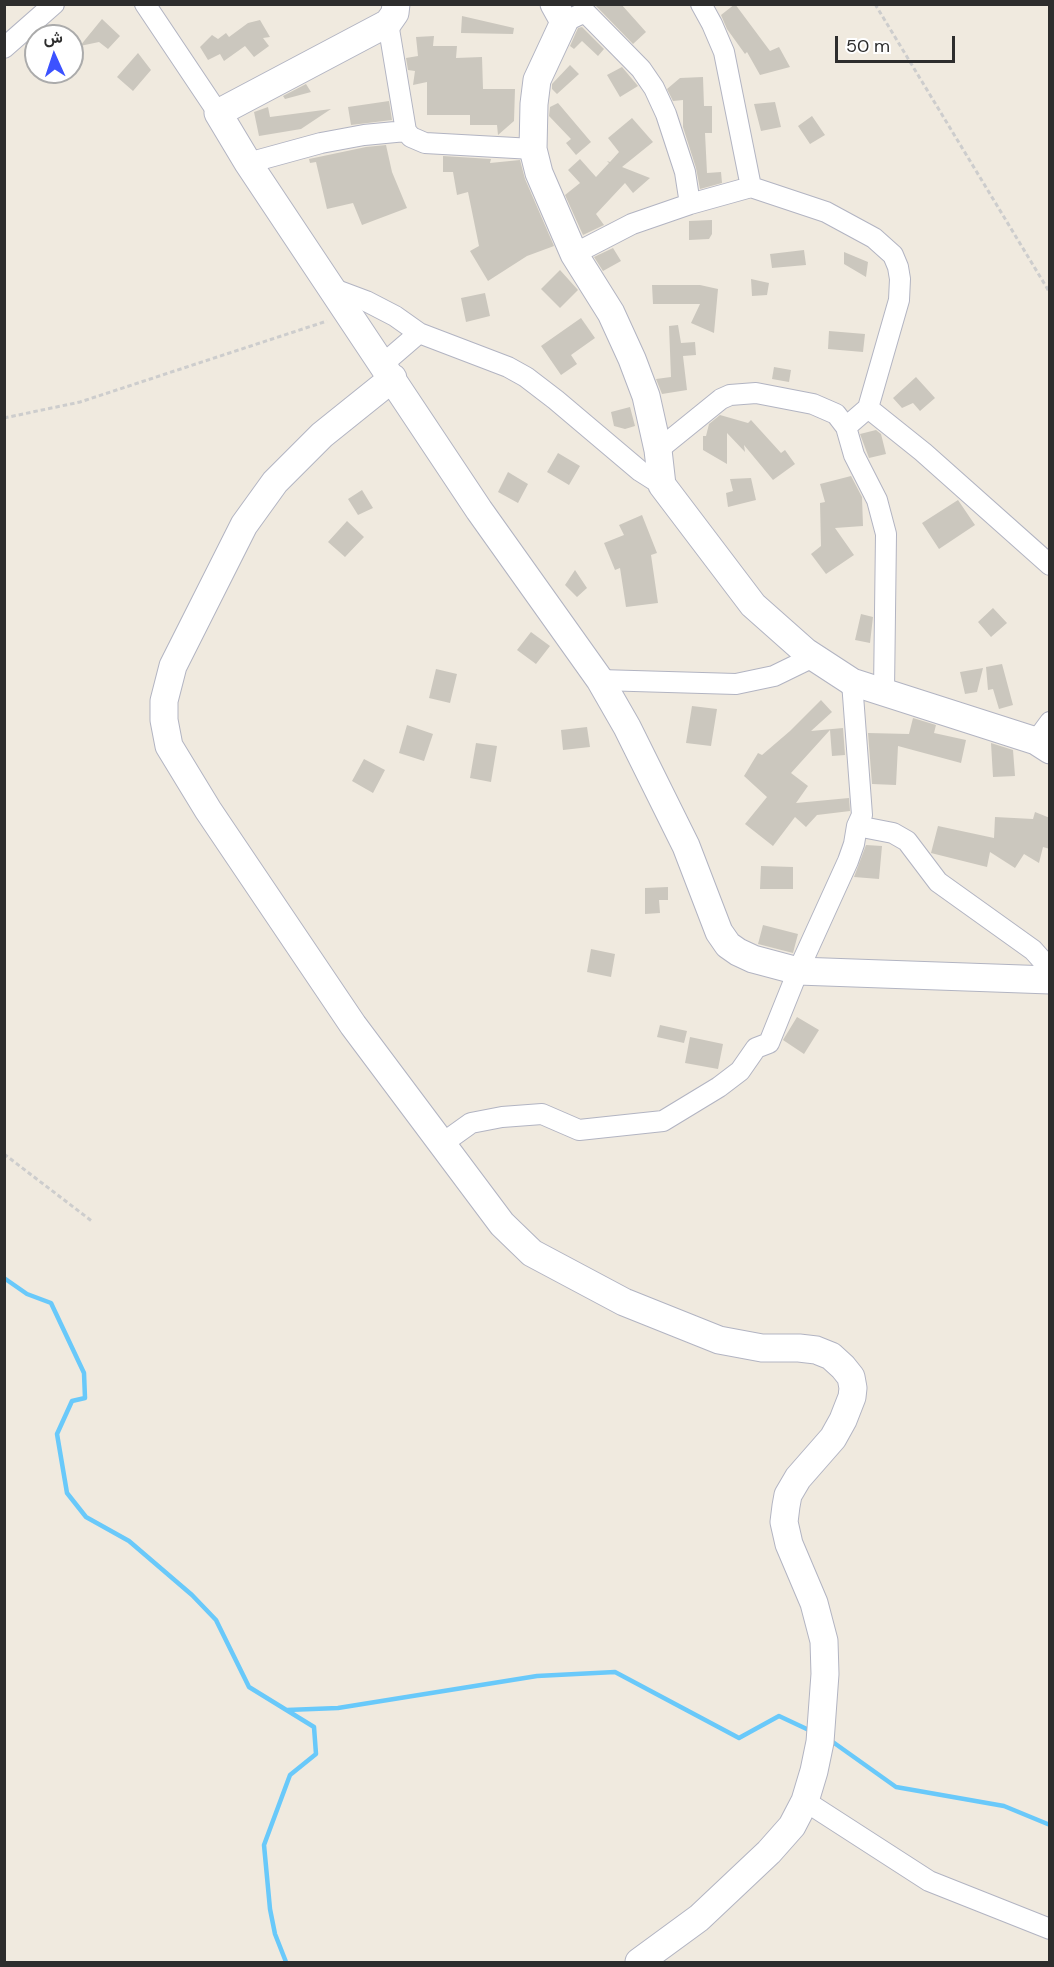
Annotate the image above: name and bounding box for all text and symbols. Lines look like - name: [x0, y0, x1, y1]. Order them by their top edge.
- north arrow: [24, 24, 84, 84]
- scale bar: [838, 24, 958, 62]
- text: ش: [43, 27, 63, 49]
- text: 50 m: [846, 34, 890, 58]

